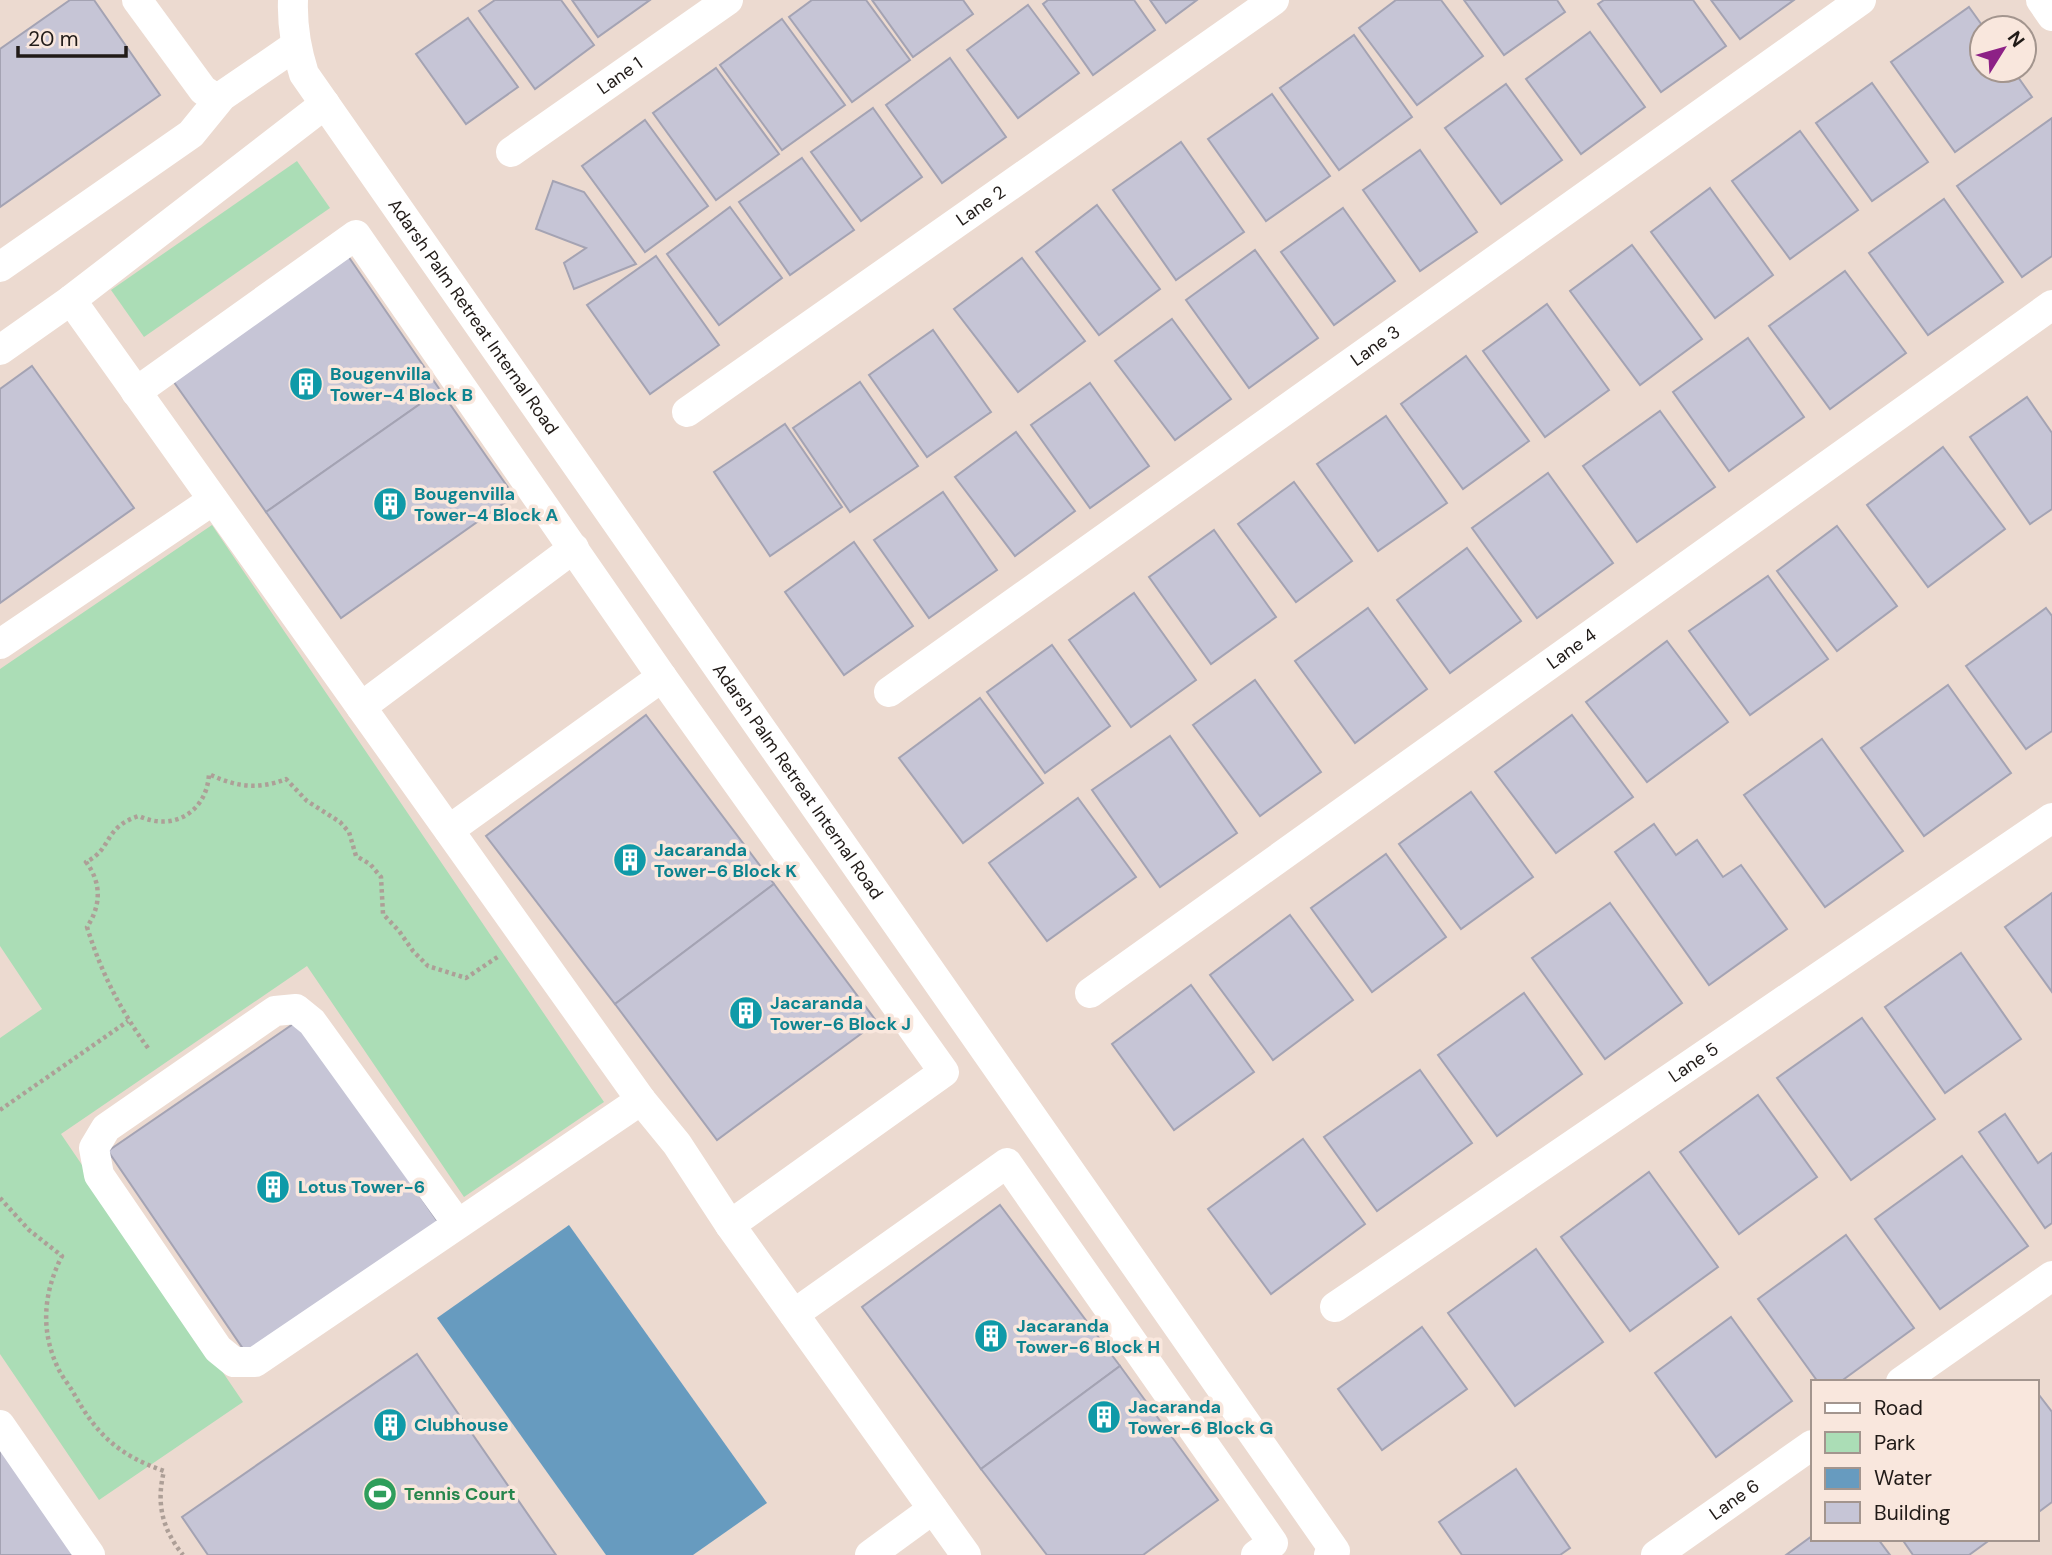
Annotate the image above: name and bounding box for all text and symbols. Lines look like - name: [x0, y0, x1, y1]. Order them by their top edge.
- scale bar: [18, 14, 126, 58]
- north arrow: [1968, 14, 2038, 84]
- text: 20 m: [28, 25, 79, 53]
- text: N: [2002, 26, 2030, 52]
- street label: Lane 1: [592, 51, 647, 100]
- street label: Lane 2: [951, 180, 1010, 231]
- street label: Adarsh Palm Retreat Internal Road: [383, 194, 564, 439]
- street label: Lane 3: [1346, 320, 1405, 372]
- place label: Bougenvilla Tower-4 Block B: [330, 362, 473, 407]
- building icon: Bougenvilla Tower-4 Block B: [287, 365, 325, 403]
- place label: Bougenvilla Tower-4 Block A: [414, 482, 559, 527]
- building icon: Bougenvilla Tower-4 Block A: [371, 485, 409, 523]
- street label: Lane 4: [1542, 623, 1601, 675]
- street label: Adarsh Palm Retreat Internal Road: [707, 659, 889, 904]
- place label: Jacaranda Tower-6 Block K: [654, 838, 797, 883]
- building icon: Jacaranda Tower-6 Block K: [611, 841, 649, 879]
- place label: Jacaranda Tower-6 Block J: [770, 991, 911, 1036]
- building icon: Jacaranda Tower-6 Block J: [727, 994, 765, 1032]
- street label: Lane 5: [1664, 1037, 1723, 1088]
- building icon: Lotus Tower-6: [254, 1168, 292, 1206]
- place label: Lotus Tower-6: [298, 1175, 425, 1199]
- place label: Jacaranda Tower-6 Block H: [1016, 1314, 1160, 1359]
- building icon: Jacaranda Tower-6 Block H: [972, 1317, 1010, 1355]
- legend: [1811, 1380, 2038, 1541]
- text: Road: [1874, 1394, 1923, 1422]
- place label: Jacaranda Tower-6 Block G: [1128, 1395, 1273, 1440]
- building icon: Jacaranda Tower-6 Block G: [1085, 1398, 1123, 1436]
- building icon: Clubhouse: [371, 1406, 409, 1444]
- place label: Clubhouse: [414, 1413, 509, 1437]
- text: Park: [1874, 1429, 1916, 1457]
- text: Water: [1874, 1464, 1932, 1492]
- street label: Lane 6: [1705, 1474, 1764, 1526]
- sports icon: Tennis Court: [361, 1475, 399, 1513]
- place label: Tennis Court: [404, 1482, 515, 1506]
- text: Building: [1874, 1499, 1951, 1527]

